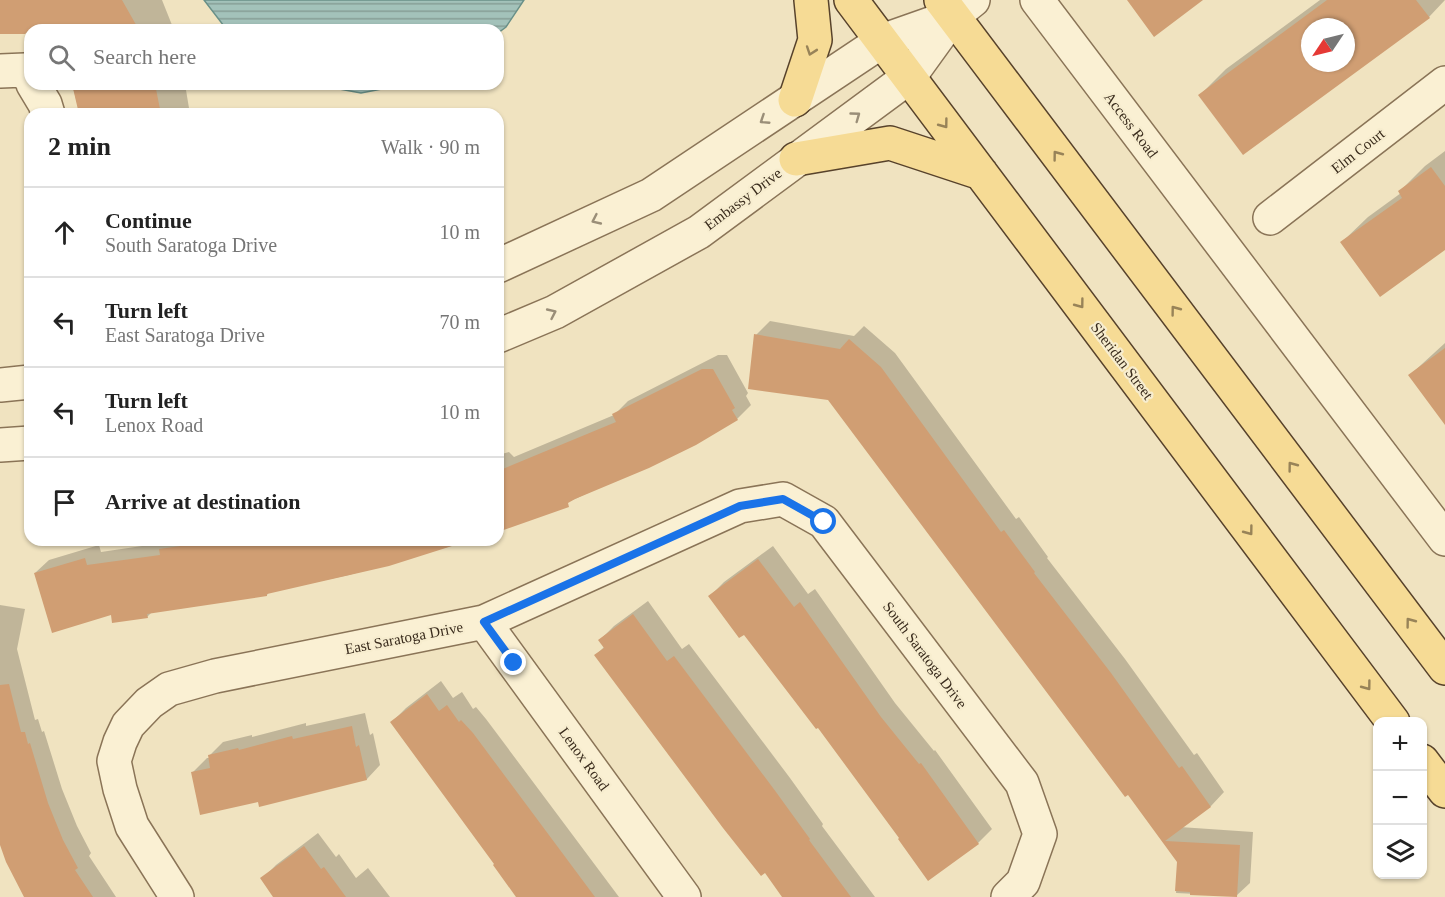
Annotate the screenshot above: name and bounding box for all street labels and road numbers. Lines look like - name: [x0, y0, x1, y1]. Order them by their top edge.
- street label: Access Road: [1101, 89, 1161, 161]
- street label: Elm Court: [1328, 125, 1388, 177]
- street label: Embassy Drive: [701, 165, 785, 233]
- street label: Sheridan Street: [1088, 319, 1157, 403]
- street label: South Saratoga Drive: [880, 599, 970, 712]
- street label: East Saratoga Drive: [344, 619, 465, 657]
- street label: Lenox Road: [556, 724, 612, 794]

